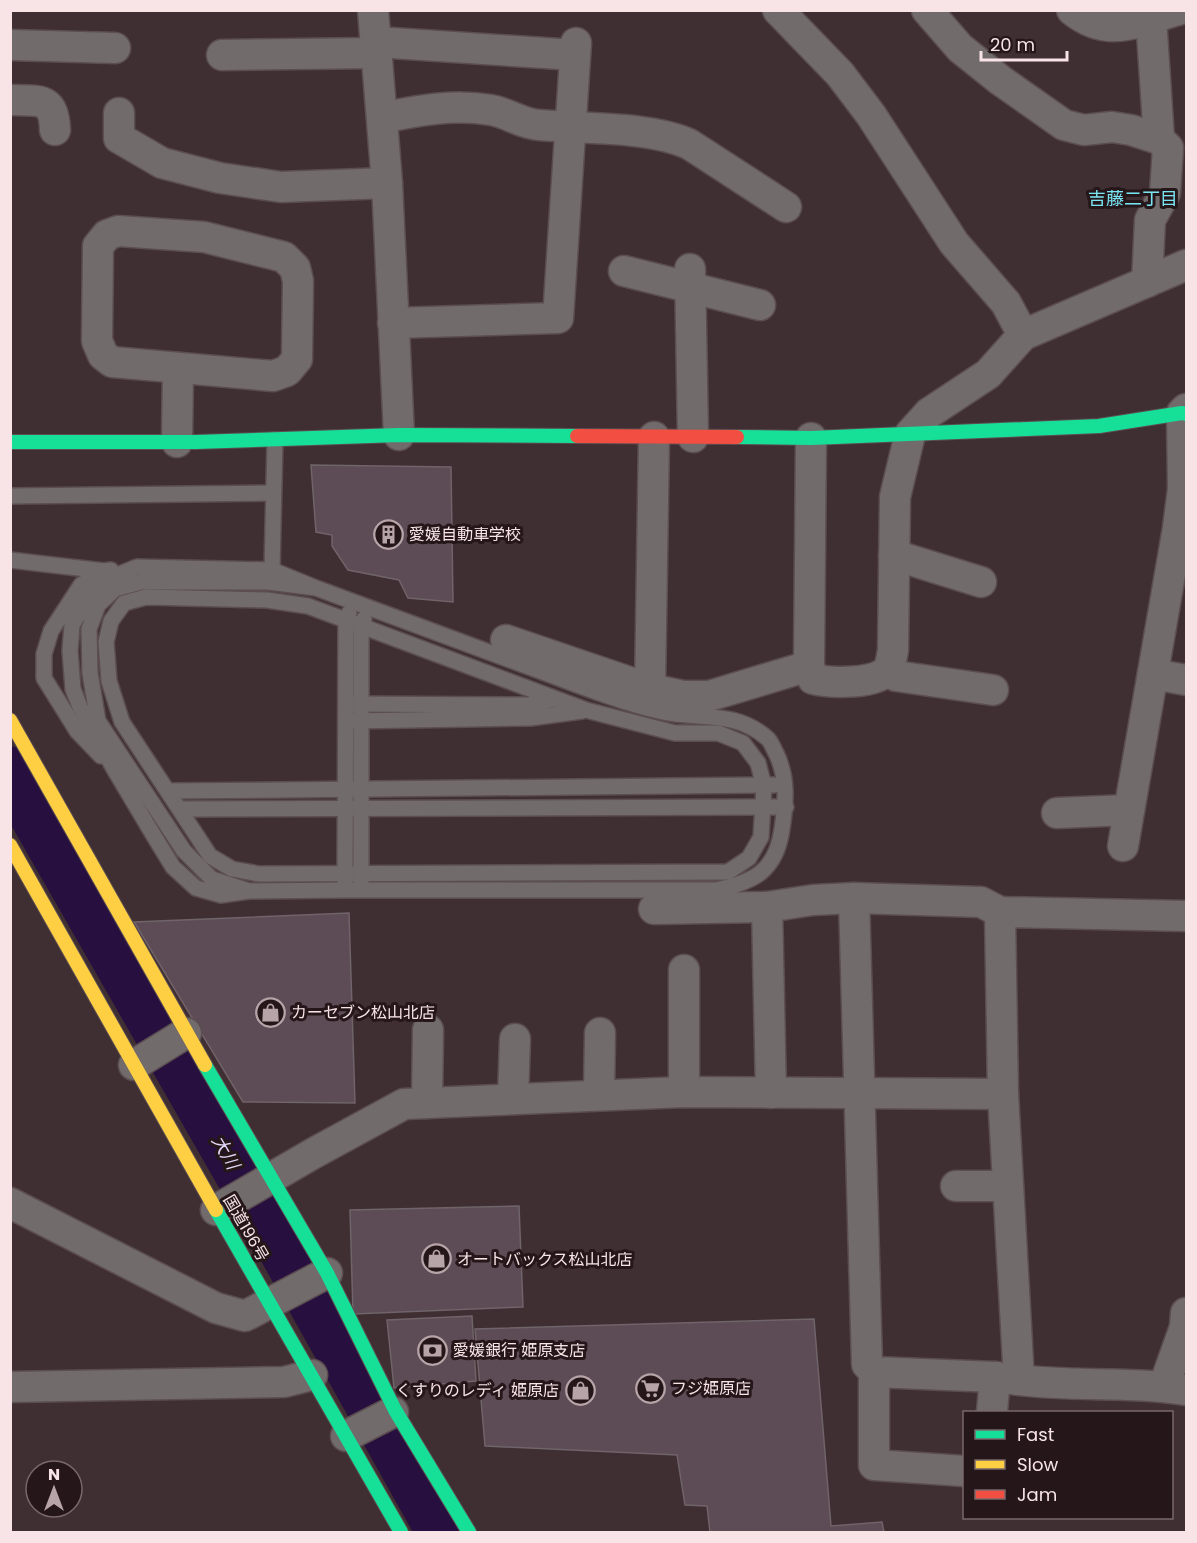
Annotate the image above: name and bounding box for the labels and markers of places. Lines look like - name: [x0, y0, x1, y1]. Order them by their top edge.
- building icon: 愛媛自動車学校: [372, 518, 404, 550]
- place label: 愛媛自動車学校: [409, 523, 521, 546]
- shop icon: カーセブン松山北店: [254, 996, 286, 1028]
- place label: カーセブン松山北店: [291, 1001, 435, 1024]
- shop icon: オートバックス松山北店: [420, 1243, 452, 1275]
- place label: オートバックス松山北店: [457, 1248, 633, 1271]
- bank icon: 愛媛銀行 姫原支店: [416, 1334, 448, 1366]
- place label: 愛媛銀行 姫原支店: [453, 1339, 585, 1362]
- supermarket icon: フジ姫原店: [634, 1372, 666, 1404]
- shop icon: くすりのレディ 姫原店: [564, 1374, 596, 1406]
- place label: フジ姫原店: [671, 1377, 751, 1400]
- place label: くすりのレディ 姫原店: [396, 1379, 559, 1402]

